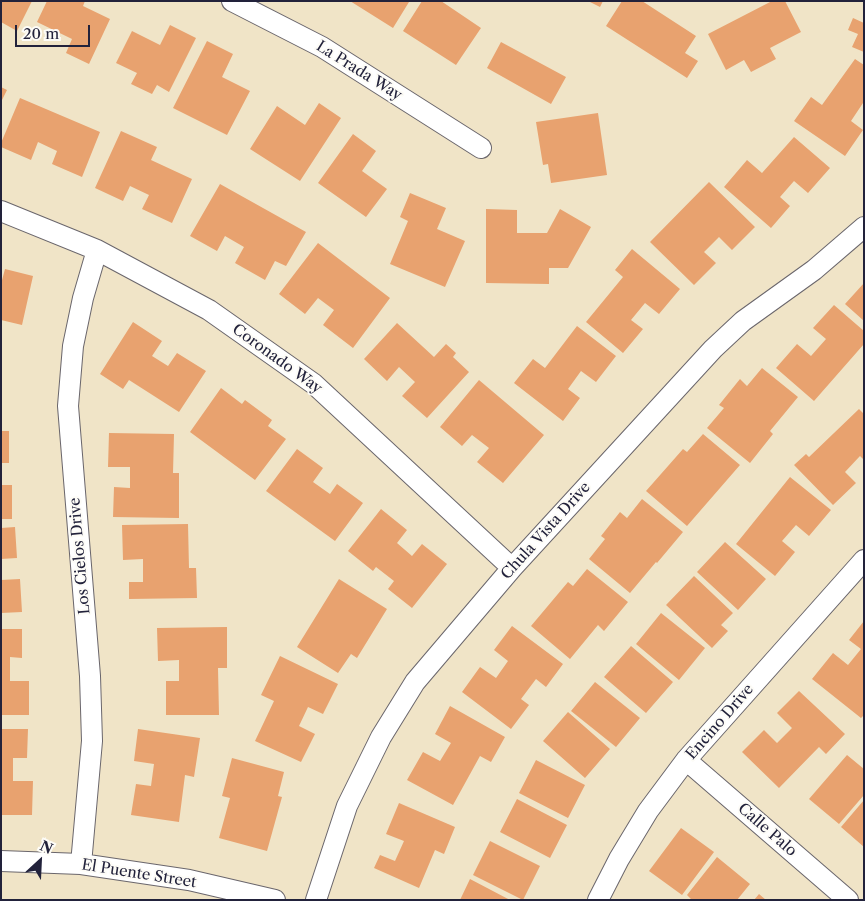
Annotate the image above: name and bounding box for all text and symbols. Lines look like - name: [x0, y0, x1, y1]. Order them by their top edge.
- scale bar: [18, 15, 92, 47]
- text: 20 m: [23, 24, 59, 43]
- street label: La Prada Way: [313, 37, 405, 105]
- street label: Coronado Way: [229, 320, 325, 398]
- street label: Chula Vista Drive: [498, 479, 594, 583]
- street label: Los Cielos Drive: [66, 497, 94, 615]
- street label: Encino Drive: [682, 681, 758, 763]
- street label: Calle Palo: [734, 800, 800, 860]
- north arrow: [15, 836, 65, 886]
- text: N: [37, 837, 56, 858]
- street label: El Puente Street: [80, 856, 198, 892]

